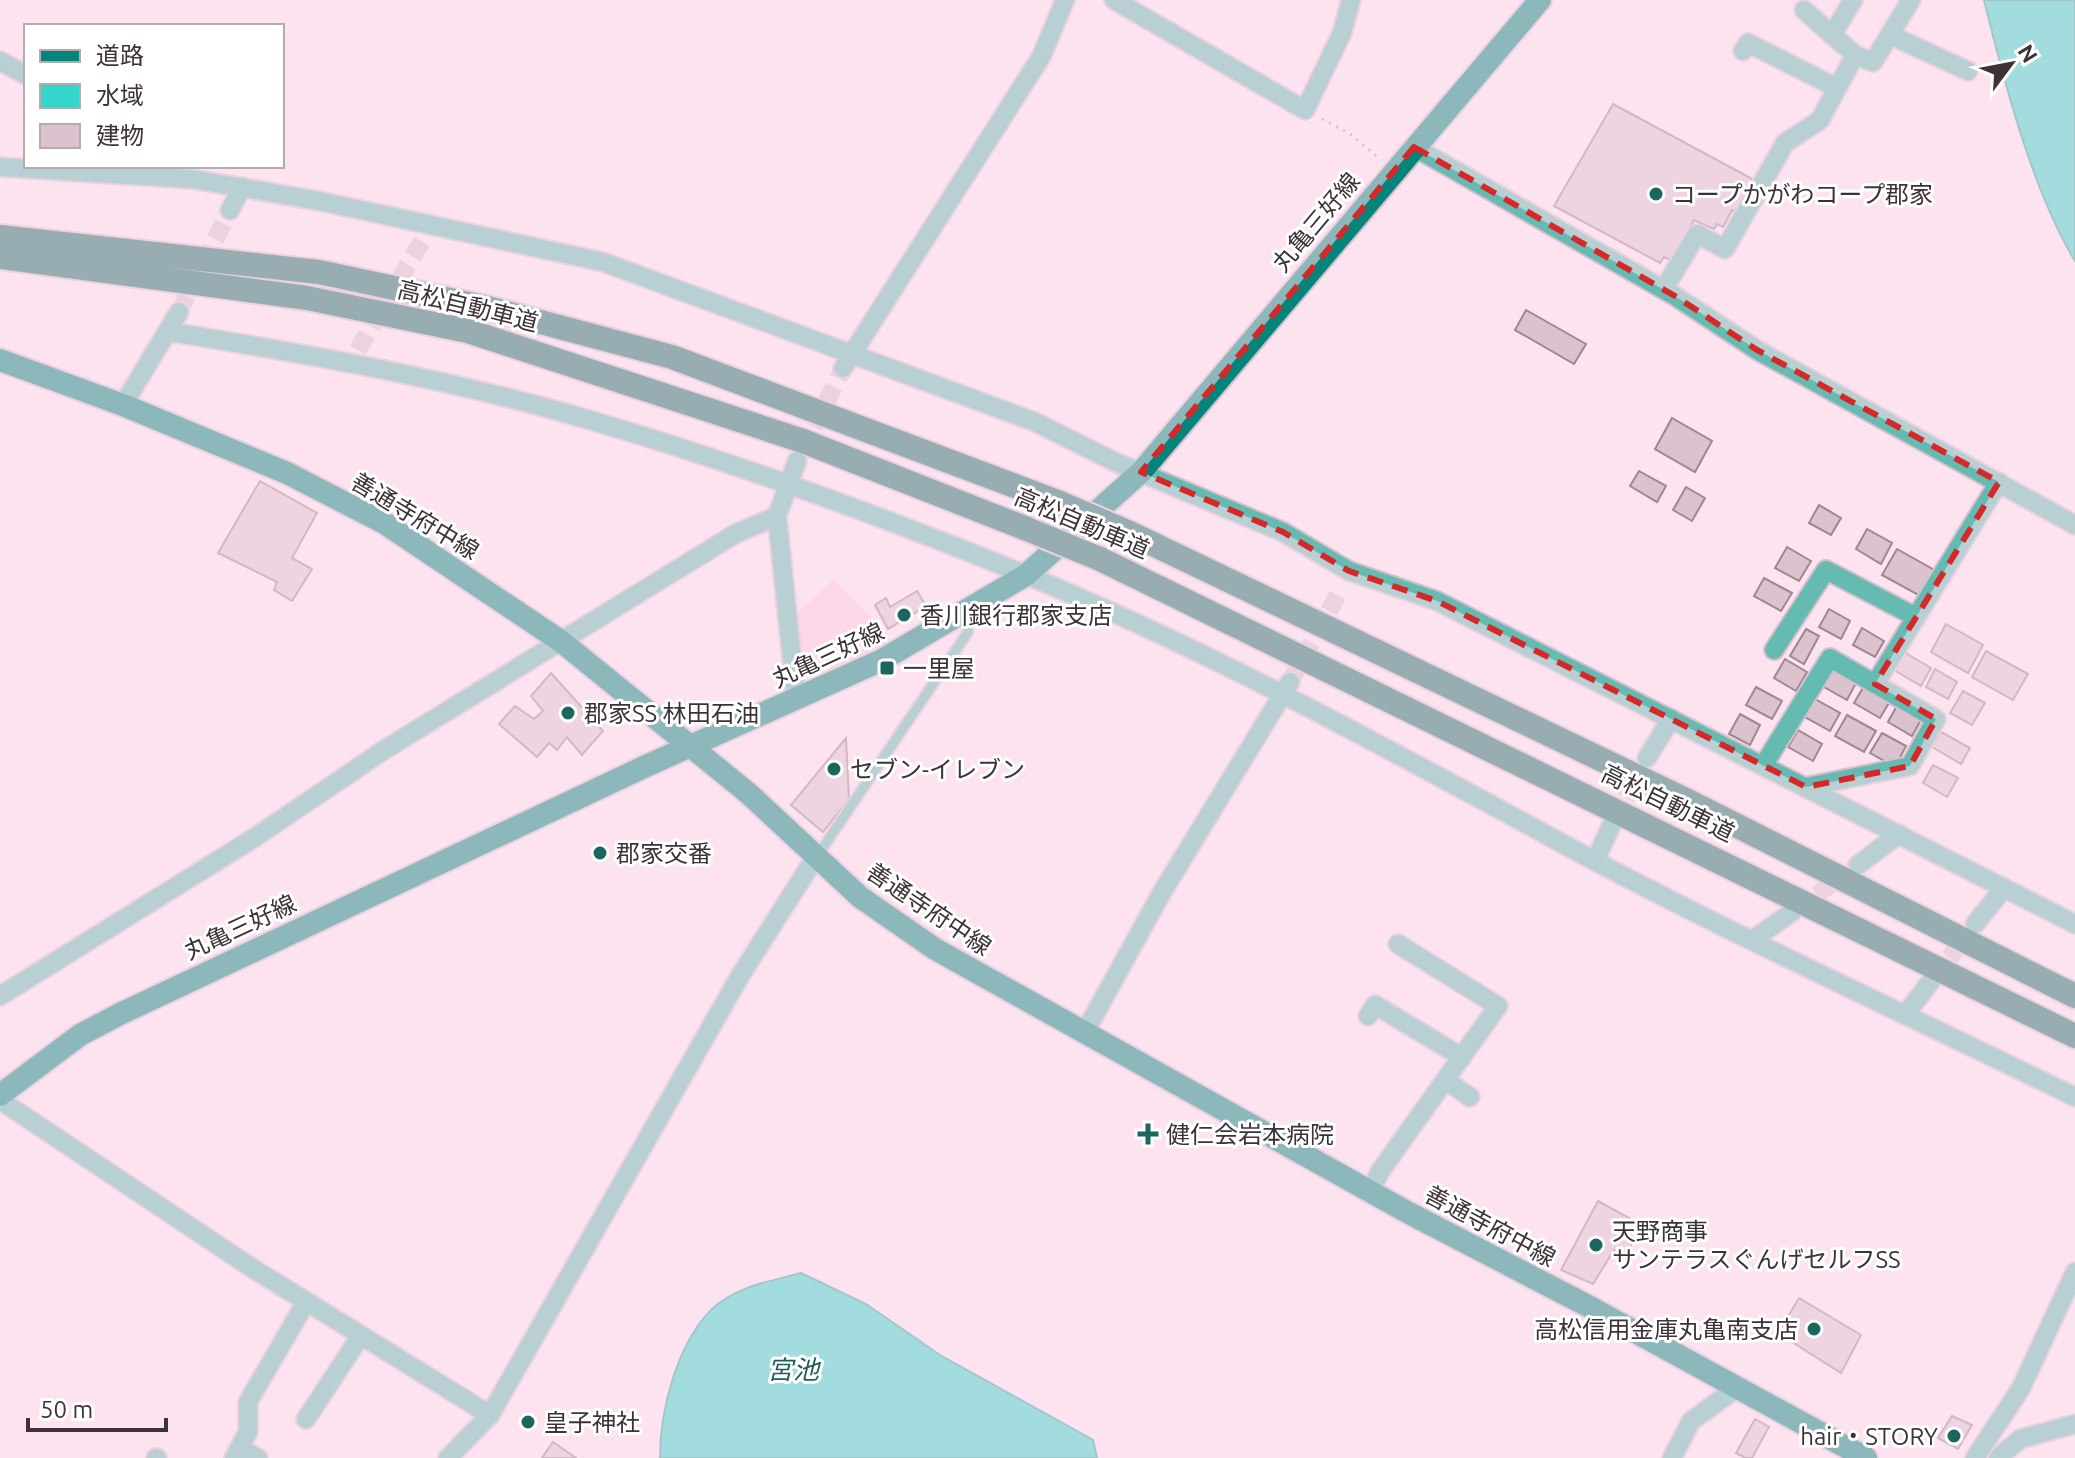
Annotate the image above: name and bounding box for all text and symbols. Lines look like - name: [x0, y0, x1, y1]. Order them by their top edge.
- legend: [24, 24, 284, 168]
- north arrow: [1971, 24, 2051, 104]
- text: N: [2013, 40, 2043, 67]
- text: 道路: [96, 42, 144, 69]
- text: 水域: [96, 82, 144, 109]
- text: 建物: [96, 122, 144, 149]
- street label: 丸亀三好線: [1267, 167, 1365, 277]
- place label: コープかがわコープ郡家: [1672, 181, 1933, 208]
- marker: コープかがわコープ郡家: [1647, 185, 1665, 203]
- street label: 高松自動車道: [395, 275, 541, 337]
- street label: 善通寺府中線: [346, 467, 484, 565]
- street label: 高松自動車道: [1010, 482, 1154, 564]
- place label: 香川銀行郡家支店: [920, 602, 1112, 629]
- marker: 香川銀行郡家支店: [895, 606, 913, 624]
- street label: 丸亀三好線: [768, 617, 888, 693]
- place label: 一里屋: [903, 655, 975, 682]
- marker: 一里屋: [878, 659, 896, 677]
- place label: 郡家SS 林田石油: [584, 700, 759, 727]
- marker: 郡家SS 林田石油: [559, 704, 577, 722]
- place label: セブン-イレブン: [850, 756, 1025, 783]
- street label: 高松自動車道: [1597, 759, 1739, 847]
- marker: セブン-イレブン: [825, 760, 843, 778]
- place label: 郡家交番: [616, 840, 712, 867]
- marker: 郡家交番: [591, 844, 609, 862]
- street label: 善通寺府中線: [862, 858, 996, 960]
- street label: 丸亀三好線: [180, 889, 300, 965]
- place label: 健仁会岩本病院: [1166, 1121, 1334, 1148]
- marker: 健仁会岩本病院: [1137, 1123, 1159, 1145]
- street label: 善通寺府中線: [1420, 1180, 1560, 1272]
- place label: 天野商事 サンテラスぐんげセルフSS: [1612, 1218, 1901, 1273]
- marker: 天野商事 サンテラスぐんげセルフSS: [1587, 1236, 1605, 1254]
- place label: 高松信用金庫丸亀南支店: [1534, 1316, 1798, 1343]
- marker: 高松信用金庫丸亀南支店: [1805, 1320, 1823, 1338]
- water label: 宮池: [767, 1355, 822, 1384]
- scale bar: [28, 1382, 166, 1432]
- text: 50 m: [40, 1396, 93, 1423]
- place label: 皇子神社: [544, 1409, 640, 1436]
- marker: 皇子神社: [519, 1413, 537, 1431]
- place label: hair・STORY: [1800, 1423, 1938, 1450]
- marker: hair・STORY: [1945, 1427, 1963, 1445]

